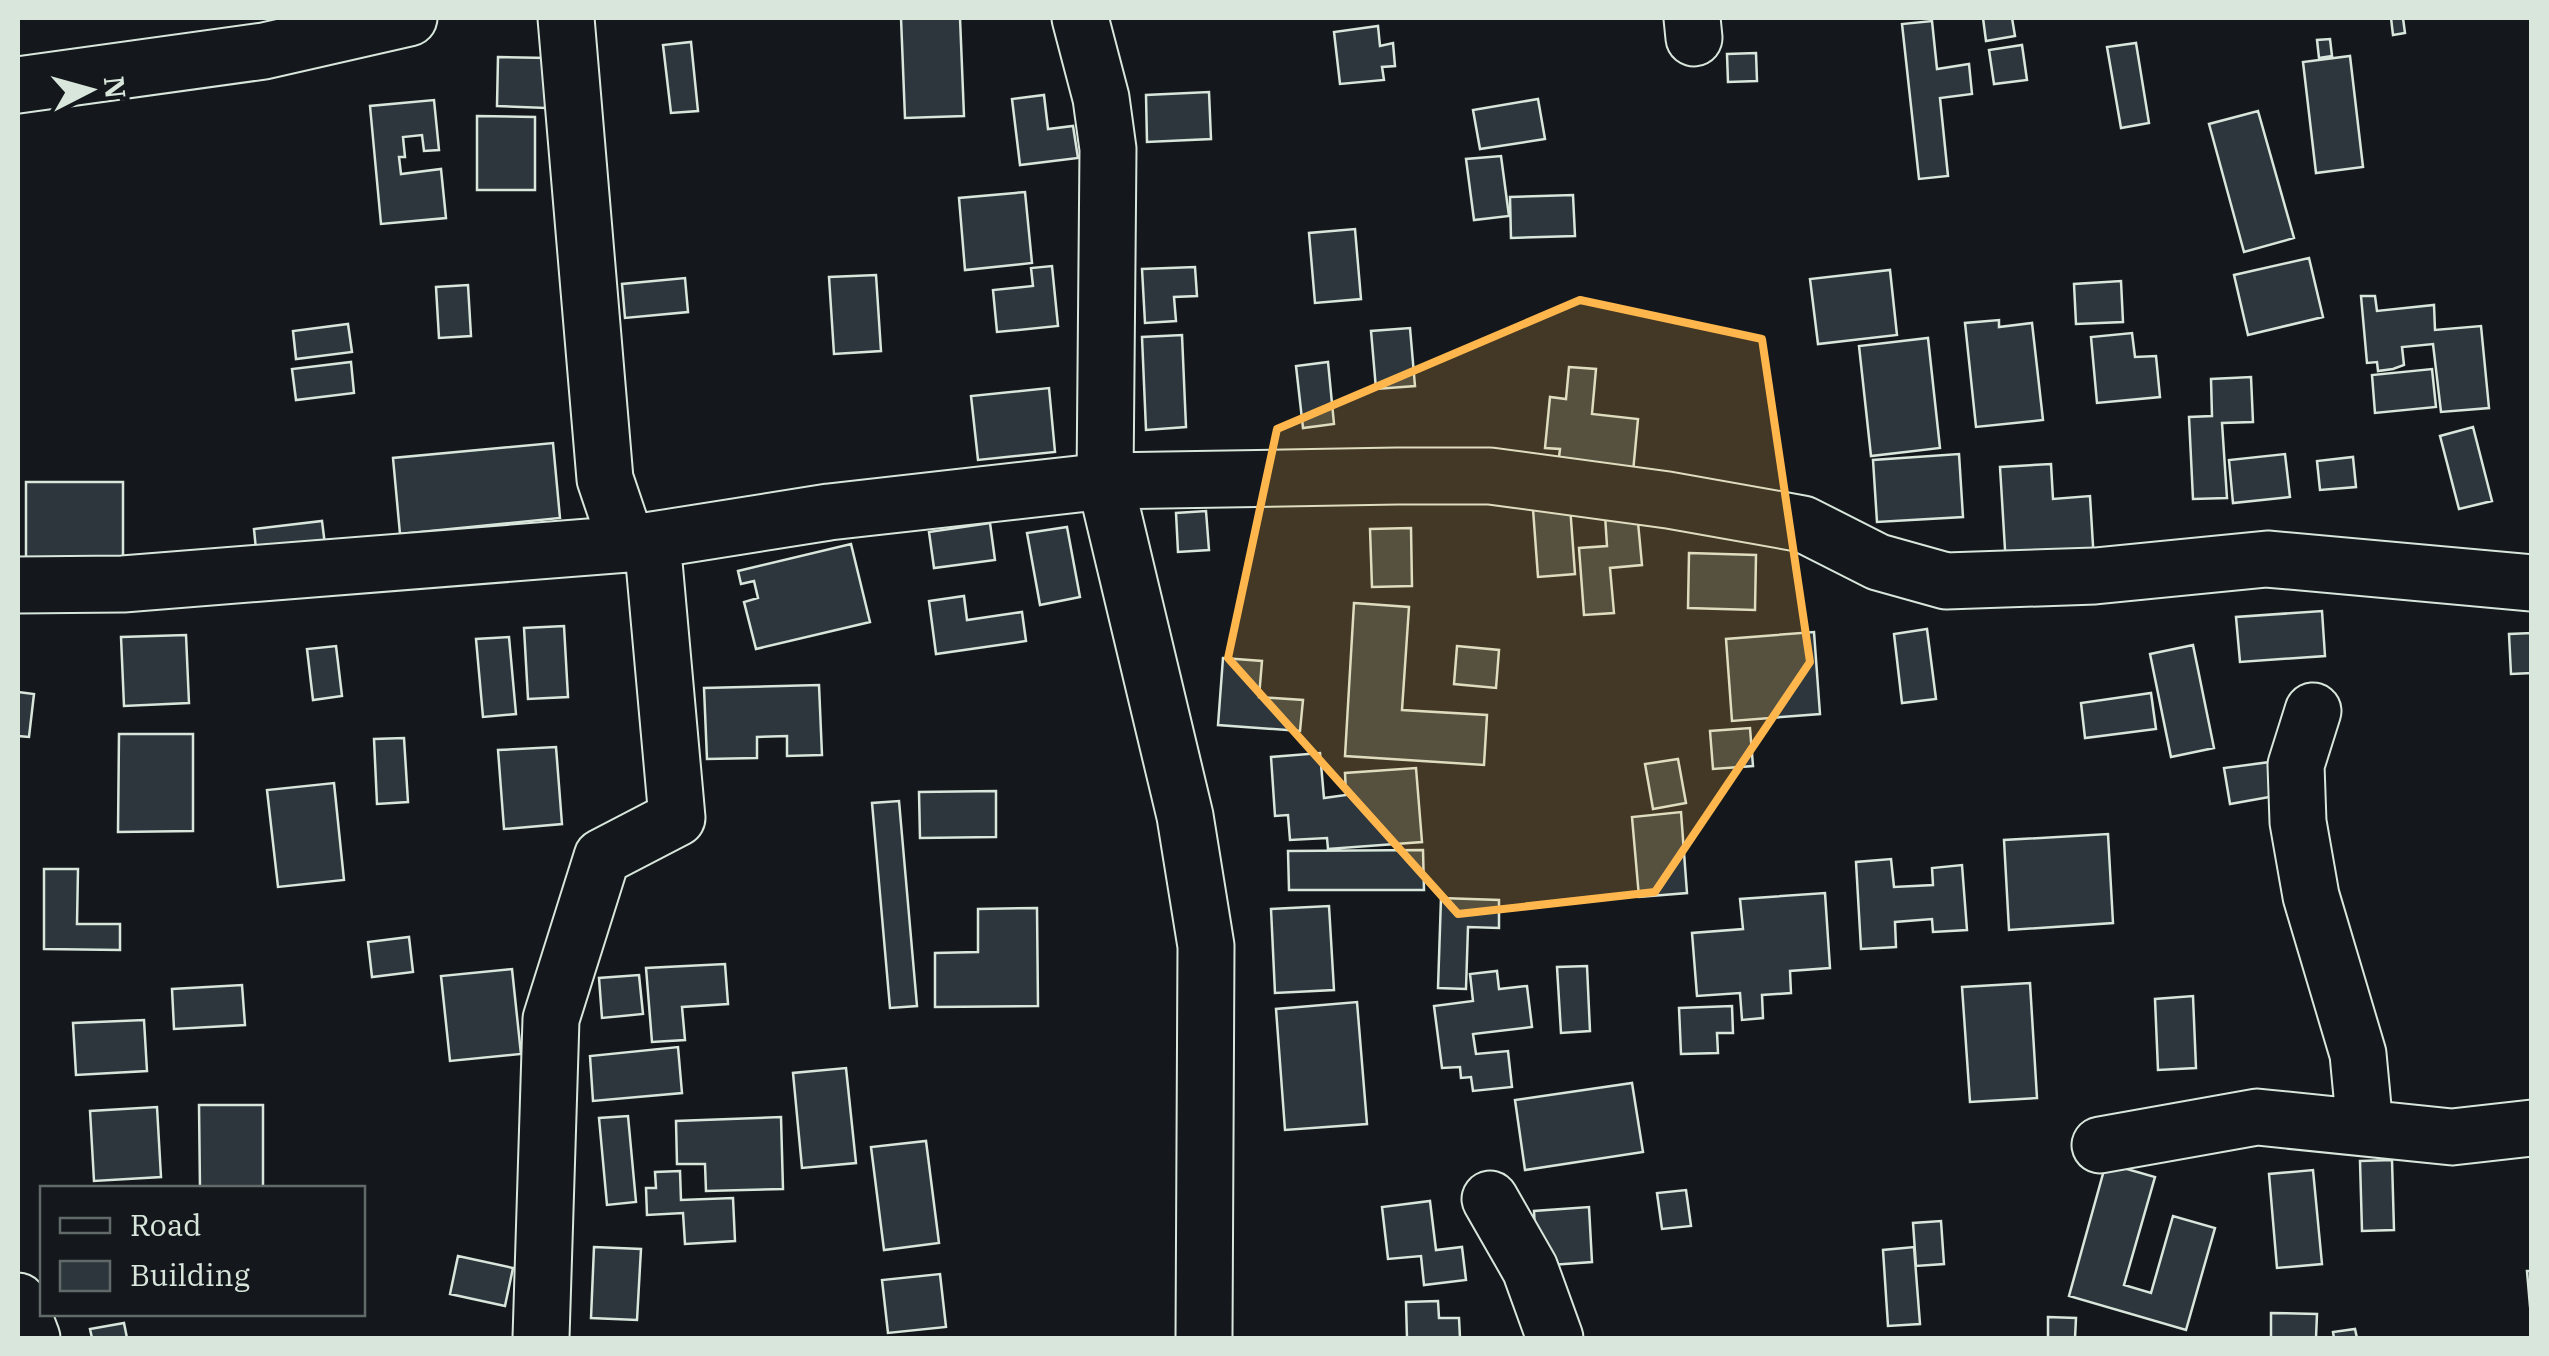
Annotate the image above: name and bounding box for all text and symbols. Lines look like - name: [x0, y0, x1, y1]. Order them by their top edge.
- north arrow: [40, 40, 140, 140]
- text: N: [96, 74, 135, 100]
- legend: [40, 1186, 365, 1316]
- text: Road: [130, 1205, 202, 1244]
- text: Building: [130, 1255, 250, 1294]

